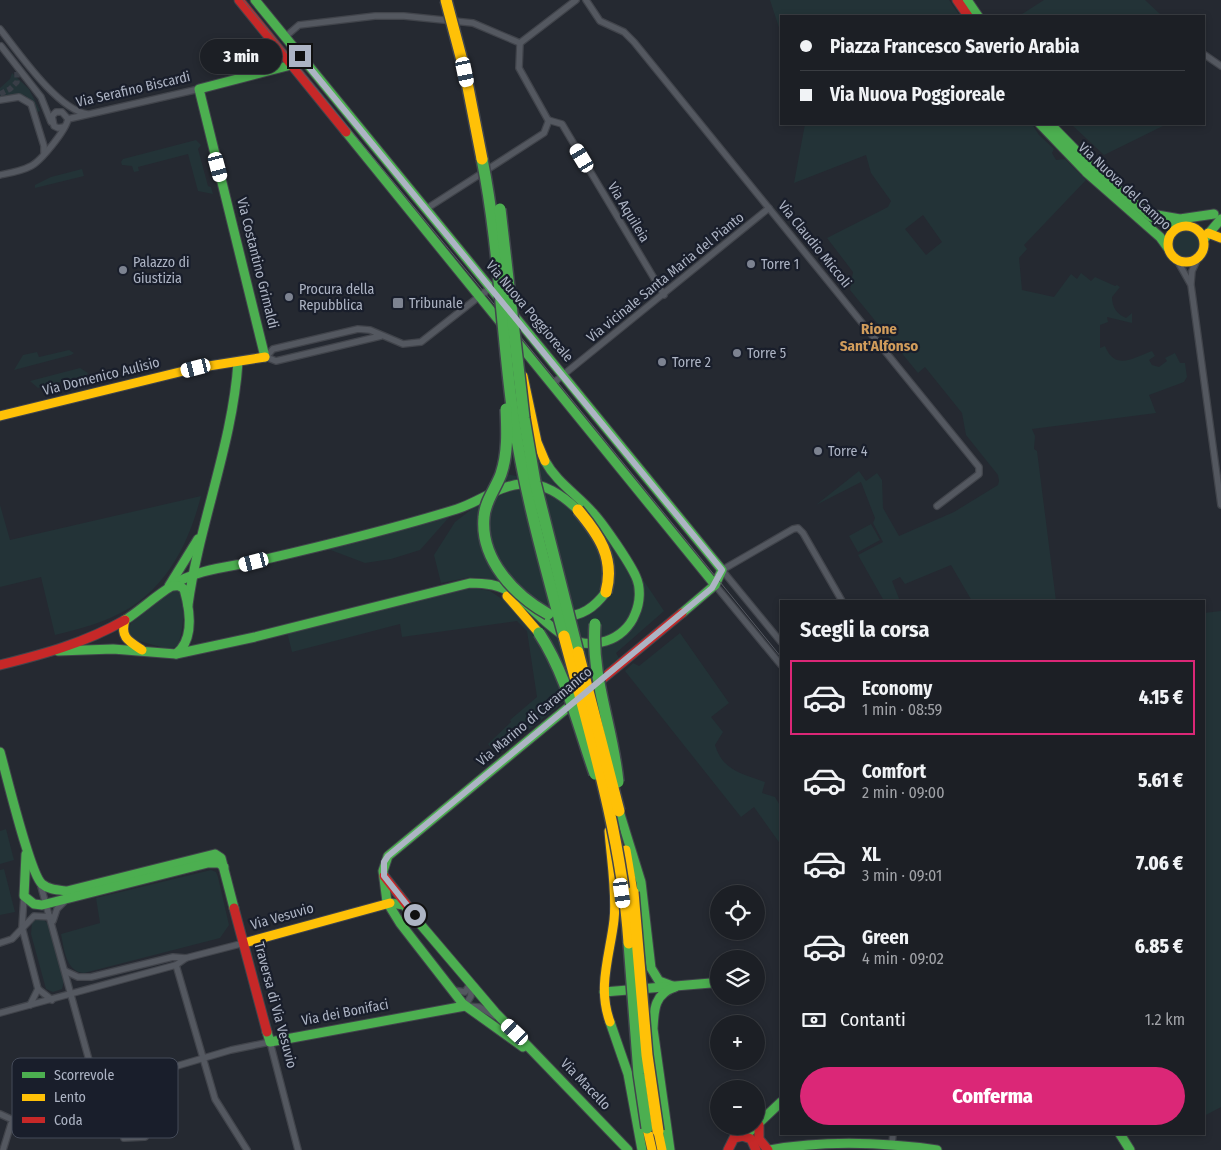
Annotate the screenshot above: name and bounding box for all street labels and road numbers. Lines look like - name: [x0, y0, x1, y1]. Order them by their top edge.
- street label: Via Serafino Biscardi: [74, 68, 192, 111]
- street label: Via Nuova del Campo: [1075, 139, 1175, 234]
- street label: Via Aquileia: [604, 179, 653, 246]
- street label: Via Costantino Grimaldi: [233, 196, 282, 330]
- street label: Via Claudio Miccoli: [774, 197, 855, 291]
- street label: Via vicinale Santa Maria del Pianto: [583, 209, 747, 346]
- street label: Via Nuova Poggioreale: [482, 257, 577, 365]
- street label: Via Domenico Aulisio: [41, 354, 161, 399]
- street label: Via Marino di Caramanico: [473, 663, 595, 770]
- street label: Via Vesuvio: [249, 899, 316, 934]
- street label: Traversa di Via Vesuvio: [250, 940, 301, 1070]
- street label: Via dei Bonifaci: [300, 996, 390, 1029]
- street label: Via Macello: [557, 1055, 614, 1114]

